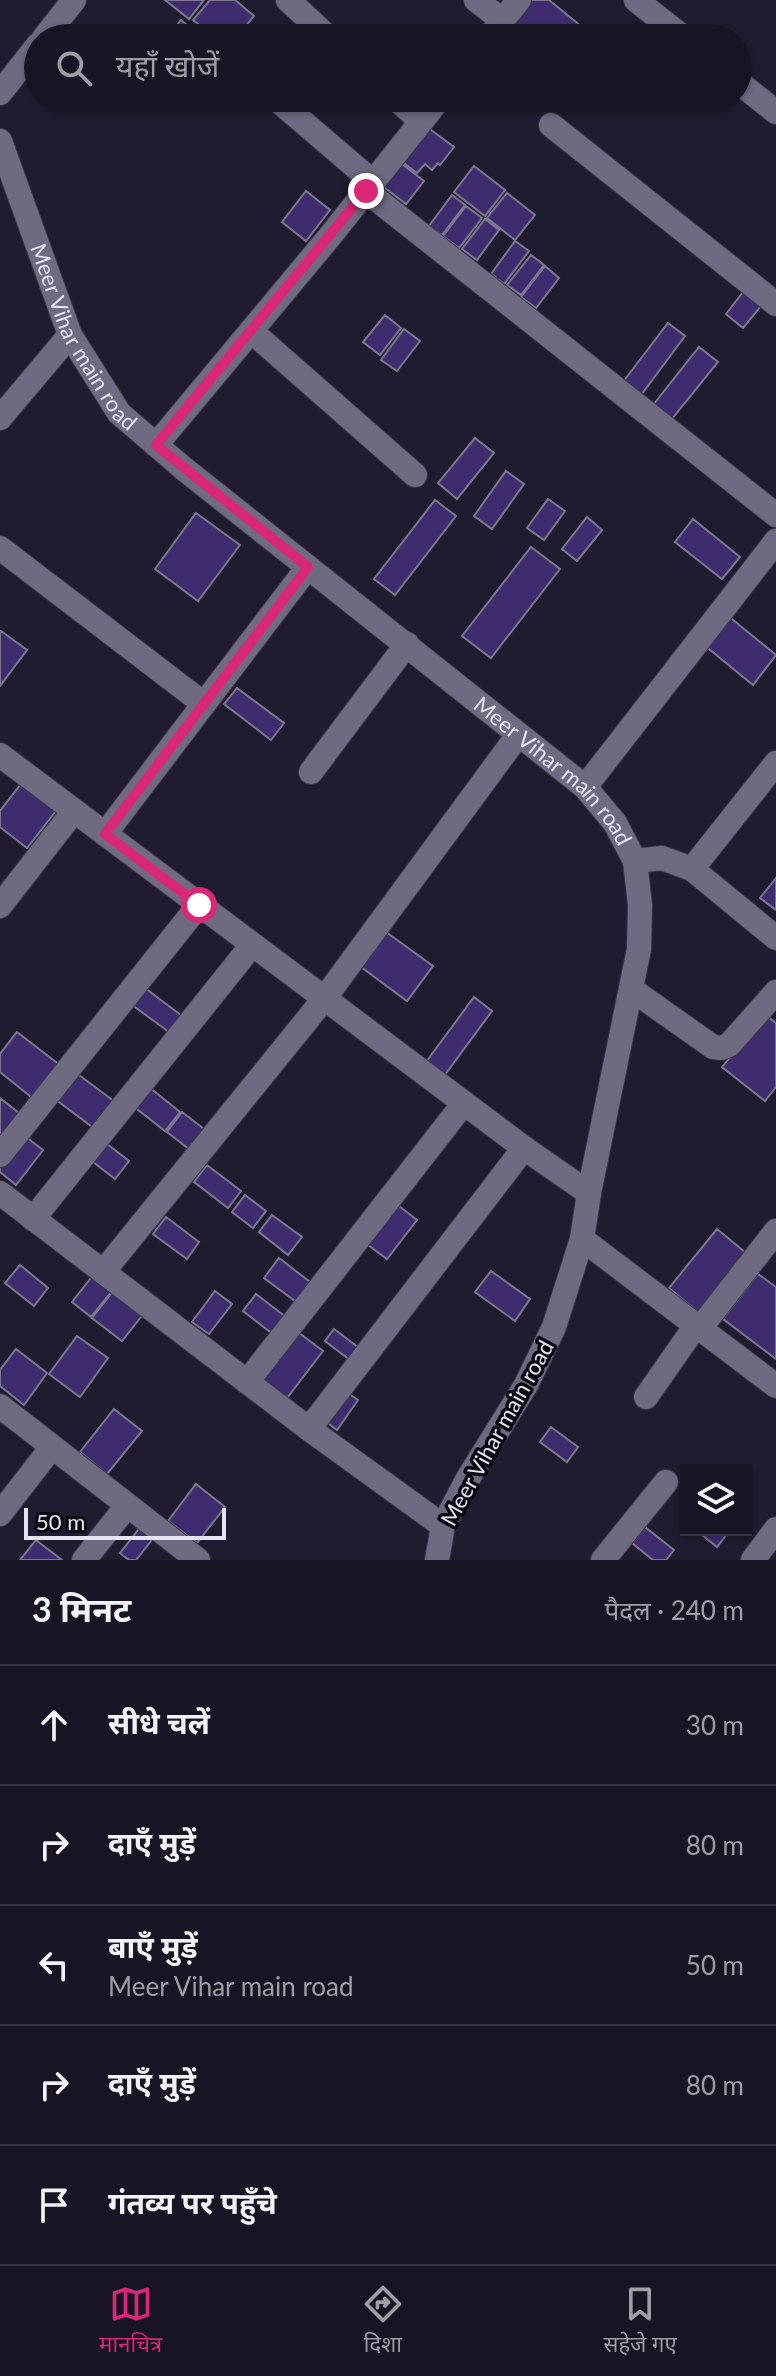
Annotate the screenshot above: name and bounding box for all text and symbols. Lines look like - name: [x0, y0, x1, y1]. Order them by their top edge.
- search box: [24, 24, 752, 112]
- icon: search: [52, 46, 96, 90]
- text: यहाँ खोजें: [116, 47, 219, 83]
- route end: [348, 173, 384, 209]
- street label: Meer Vihar main road: [25, 240, 143, 436]
- street label: Meer Vihar main road: [469, 690, 638, 850]
- route start: [181, 887, 217, 923]
- street label: Meer Vihar main road: [434, 1335, 559, 1530]
- map controls: [680, 1464, 752, 1536]
- button: layers: [680, 1464, 752, 1536]
- scale bar: [24, 1504, 226, 1540]
- text: 50 m: [36, 1508, 85, 1535]
- text: 3 मिनट: [32, 1588, 131, 1629]
- text: पैदल · 240 m: [604, 1594, 744, 1626]
- icon: ahead: [32, 1703, 76, 1747]
- text: सीधे चलें: [108, 1704, 210, 1740]
- text: 30 m: [686, 1709, 744, 1741]
- icon: right: [32, 1823, 76, 1867]
- text: दाएँ मुड़ें: [108, 1824, 196, 1860]
- text: 80 m: [686, 1829, 744, 1861]
- text: बाएँ मुड़ें: [108, 1928, 198, 1964]
- icon: left: [32, 1943, 76, 1987]
- text: 50 m: [686, 1949, 744, 1981]
- text: Meer Vihar main road: [108, 1970, 354, 2002]
- icon: right: [32, 2063, 76, 2107]
- text: दाएँ मुड़ें: [108, 2064, 196, 2100]
- text: 80 m: [686, 2069, 744, 2101]
- icon: arrive: [32, 2183, 76, 2227]
- text: गंतव्य पर पहुँचे: [108, 2184, 277, 2220]
- tab: मानचित्र: [99, 2282, 162, 2361]
- tab: दिशा: [361, 2282, 405, 2361]
- tab: सहेजे गए: [604, 2282, 677, 2361]

